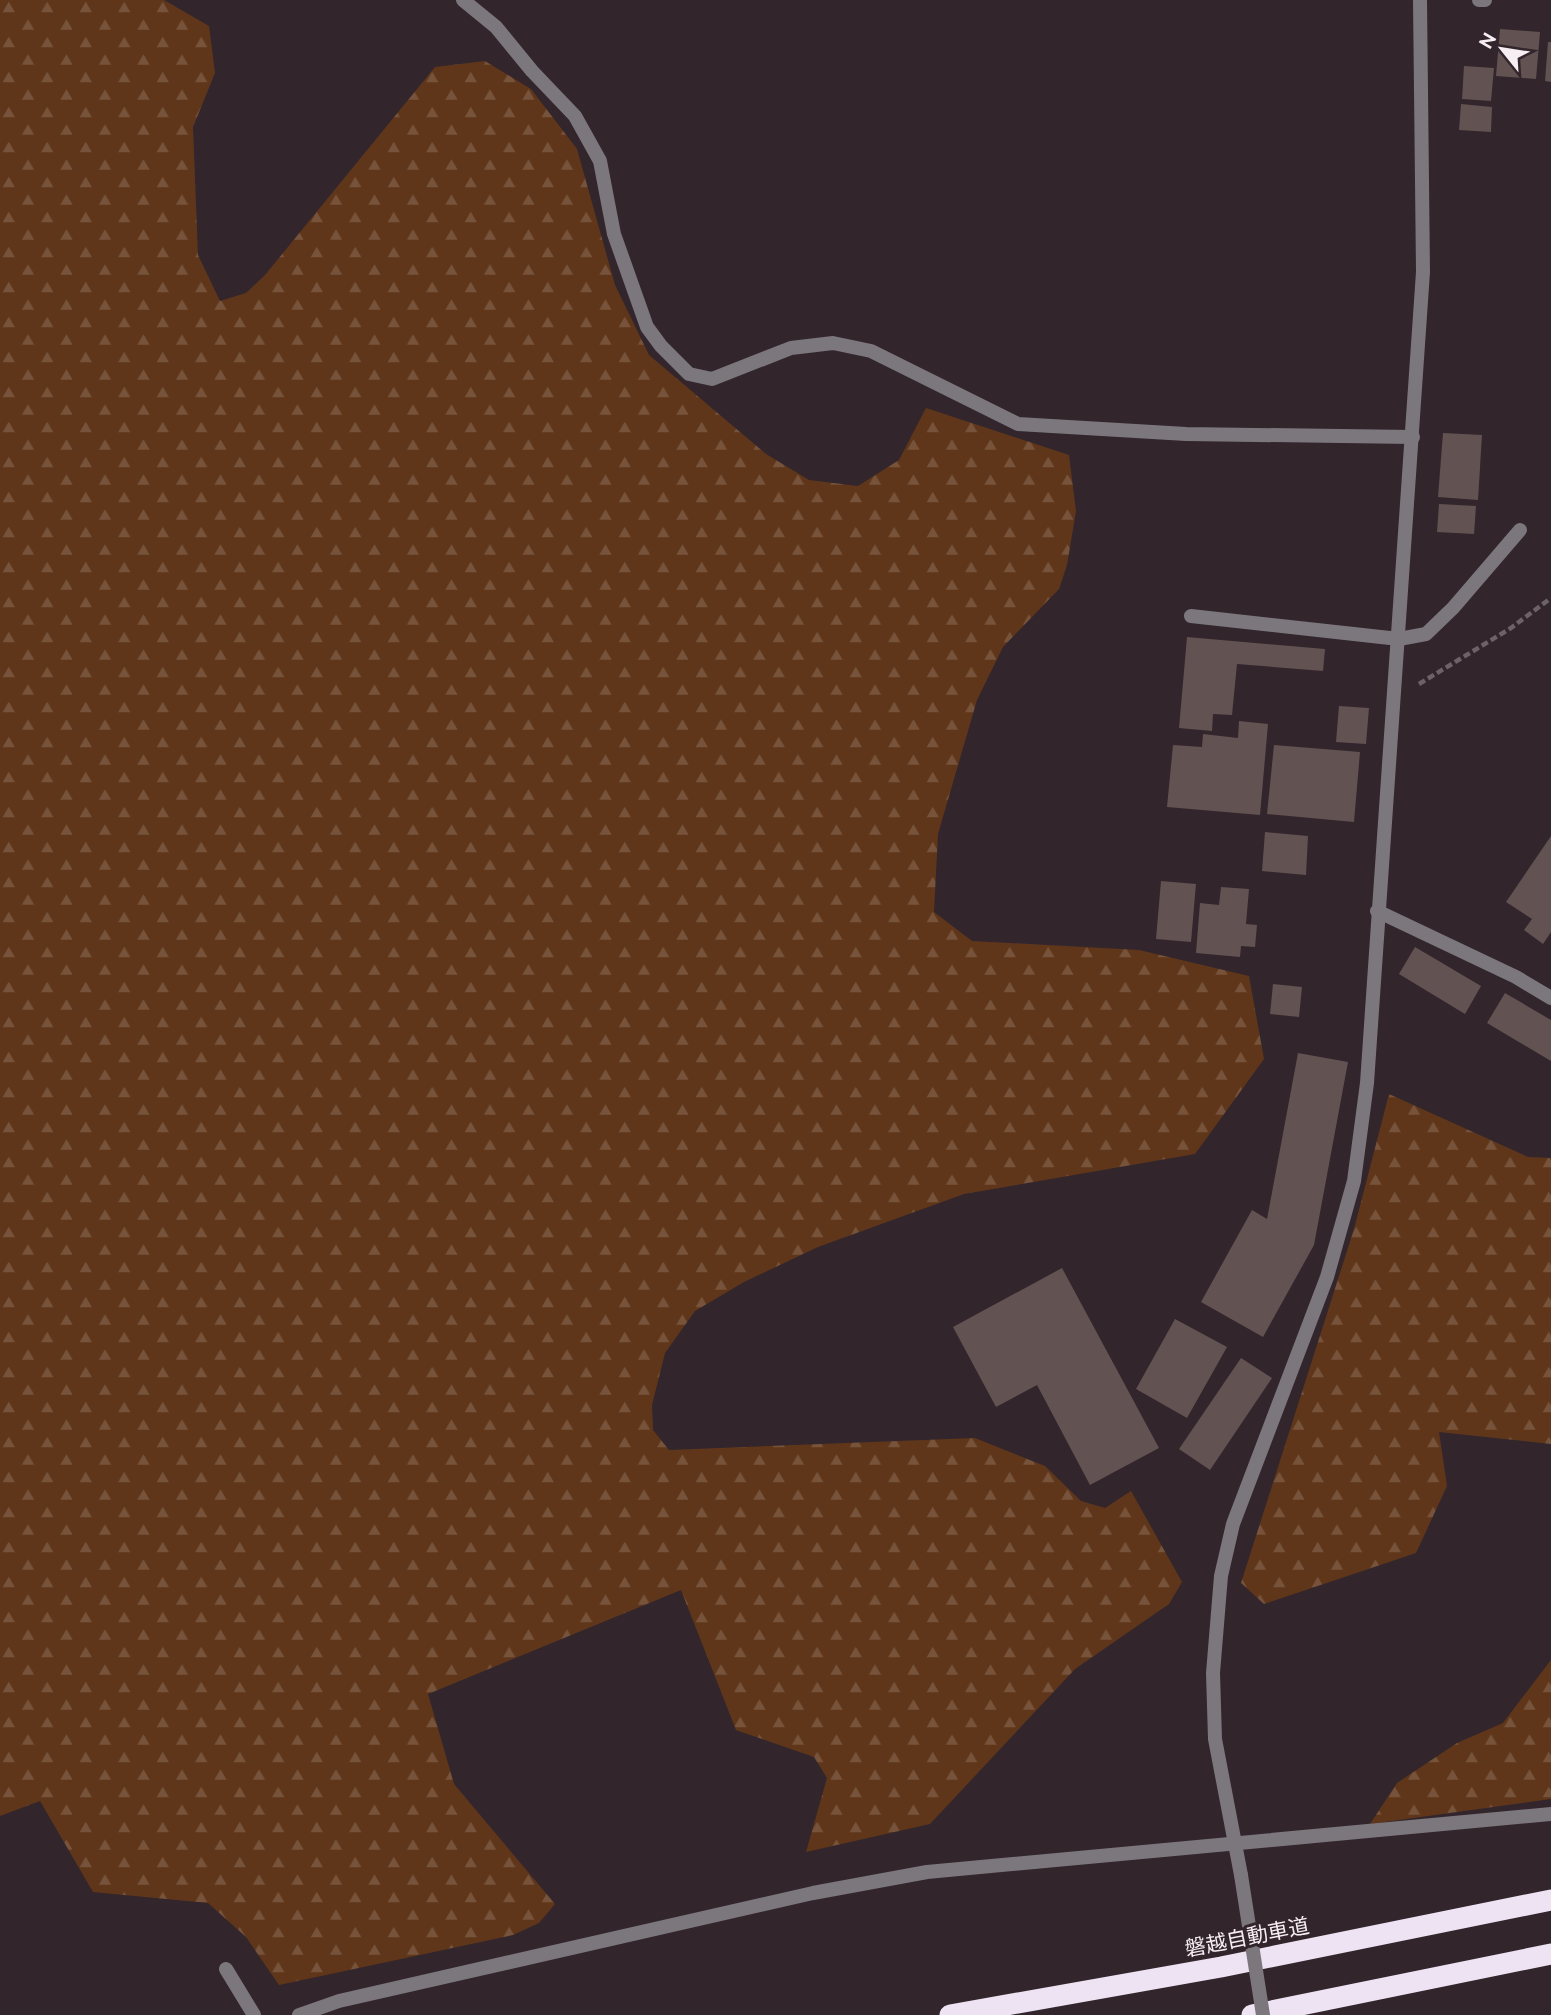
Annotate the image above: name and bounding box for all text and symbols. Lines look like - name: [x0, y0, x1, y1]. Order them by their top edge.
- north arrow: [1467, 14, 1537, 84]
- text: N: [1474, 29, 1500, 52]
- street label: 磐越自動車道: [1183, 1913, 1311, 1961]

